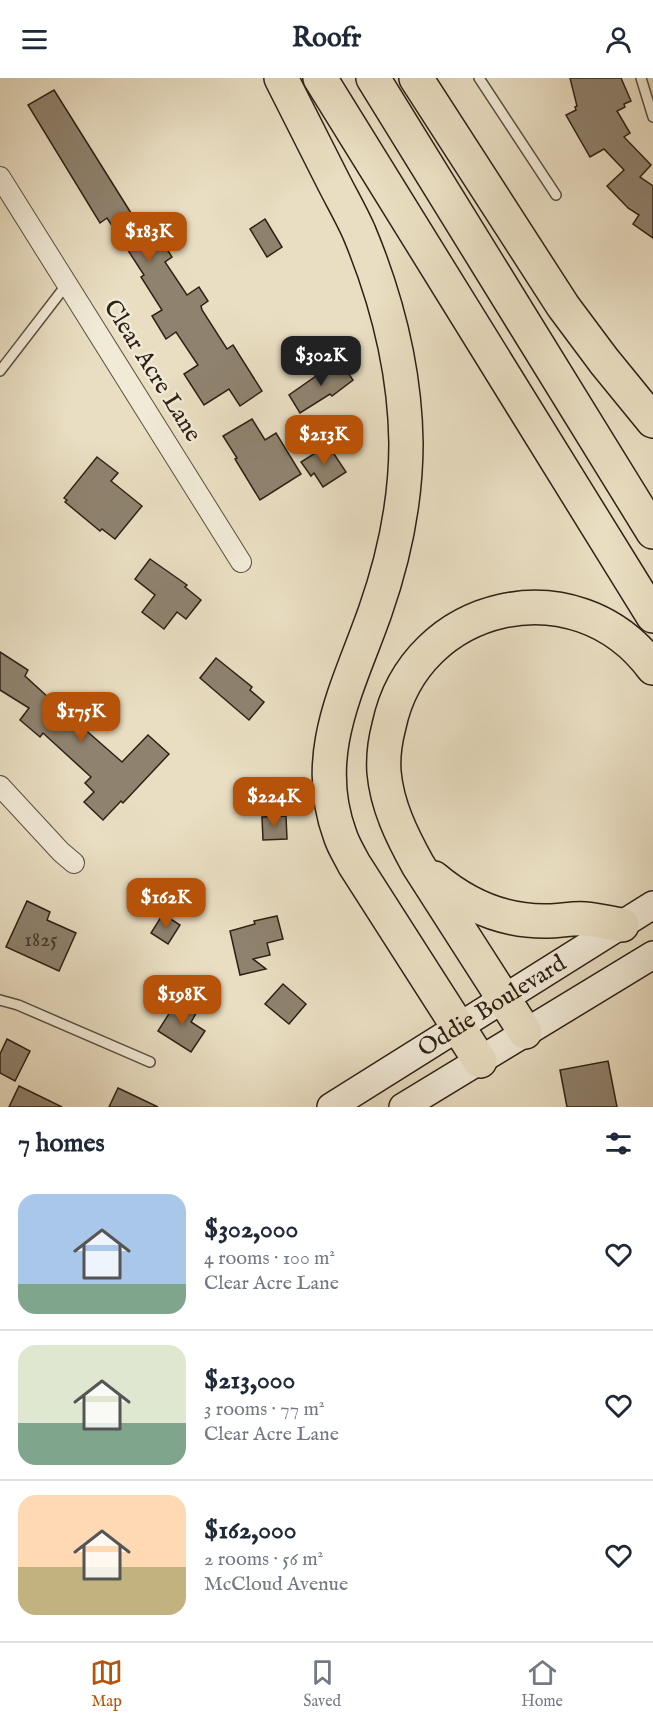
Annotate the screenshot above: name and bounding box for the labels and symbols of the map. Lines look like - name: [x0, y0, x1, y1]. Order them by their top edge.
- pin: $183K: [107, 212, 191, 263]
- street label: Clear Acre Lane: [96, 294, 208, 448]
- pin: $302K: [279, 336, 363, 387]
- pin: $213K: [282, 415, 366, 466]
- pin: $175K: [39, 692, 123, 743]
- pin: $224K: [232, 777, 316, 828]
- pin: $162K: [124, 878, 208, 929]
- house number: 1825: [24, 927, 58, 954]
- street label: Oddie Boulevard: [412, 948, 572, 1064]
- pin: $198K: [140, 975, 224, 1026]

